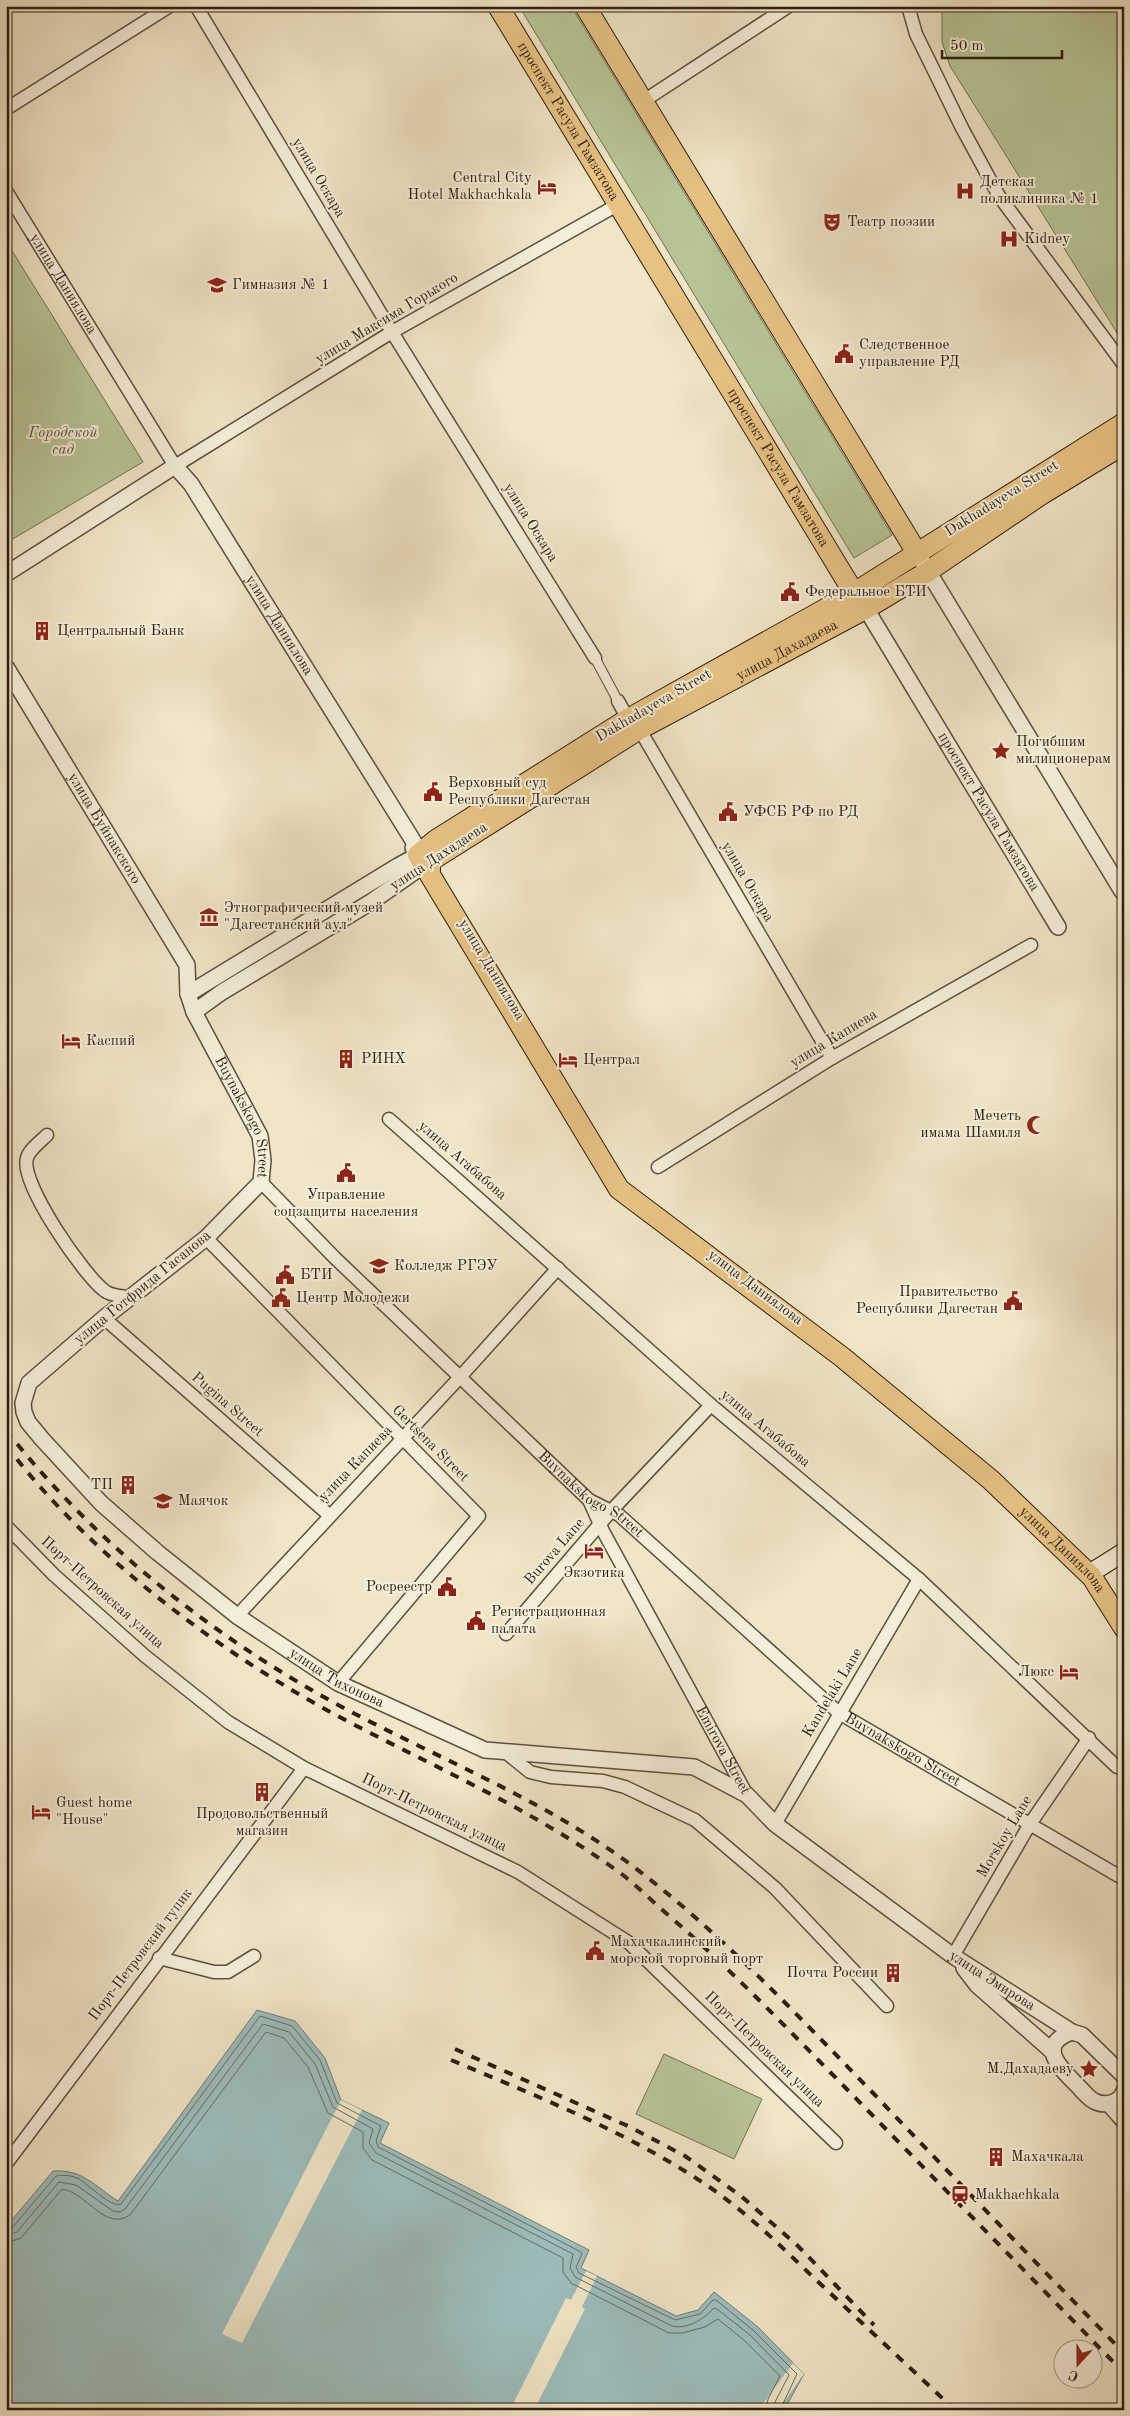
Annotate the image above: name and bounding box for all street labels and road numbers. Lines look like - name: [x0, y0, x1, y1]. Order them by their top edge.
- street label: проспект Расула Гамзатова: [514, 39, 622, 204]
- street label: улица Оскара: [288, 136, 348, 221]
- street label: улица Даниялова: [27, 231, 100, 337]
- street label: улица Максима Горького: [313, 271, 461, 367]
- street label: проспект Расула Гамзатова: [724, 386, 832, 550]
- street label: Dakhadayeva Street: [943, 458, 1061, 540]
- street label: улица Оскара: [500, 481, 560, 566]
- street label: улица Даниялова: [242, 572, 316, 678]
- street label: улица Дахадаева: [734, 617, 841, 684]
- street label: Dakhadayeva Street: [594, 667, 714, 745]
- street label: проспект Расула Гамзатова: [935, 730, 1042, 894]
- street label: улица Буйнакского: [65, 770, 144, 887]
- street label: улица Дахадаева: [388, 820, 491, 894]
- street label: улица Оскара: [718, 839, 776, 925]
- street label: улица Даниялова: [455, 917, 527, 1024]
- street label: улица Капиева: [788, 1007, 881, 1071]
- street label: Buynakskogo Street: [212, 1054, 271, 1179]
- street label: улица Агабабова: [415, 1119, 510, 1204]
- street label: улица Готфрида Гасанова: [72, 1228, 215, 1348]
- street label: улица Даниялова: [705, 1247, 806, 1329]
- street label: Pugina Street: [188, 1370, 266, 1440]
- street label: улица Агабабова: [717, 1387, 813, 1471]
- street label: Gertsena Street: [389, 1403, 471, 1485]
- street label: улица Капиева: [316, 1423, 396, 1505]
- street label: Buynakskogo Street: [535, 1448, 646, 1541]
- street label: улица Даниялова: [1016, 1504, 1108, 1596]
- street label: Burova Lane: [522, 1516, 588, 1588]
- street label: Порт-Петровская улица: [38, 1534, 167, 1652]
- street label: улица Тихонова: [286, 1645, 387, 1711]
- street label: Kandelaki Lane: [800, 1646, 866, 1740]
- street label: Emirova Street: [693, 1704, 753, 1797]
- street label: Buynakskogo Street: [842, 1711, 963, 1789]
- street label: Порт-Петровская улица: [359, 1771, 510, 1855]
- street label: Morskoy Lane: [975, 1793, 1035, 1881]
- street label: Порт-Петровский тупик: [87, 1886, 196, 2024]
- street label: улица Эмирова: [946, 1948, 1038, 2014]
- street label: Порт-Петровская улица: [701, 1989, 827, 2111]

